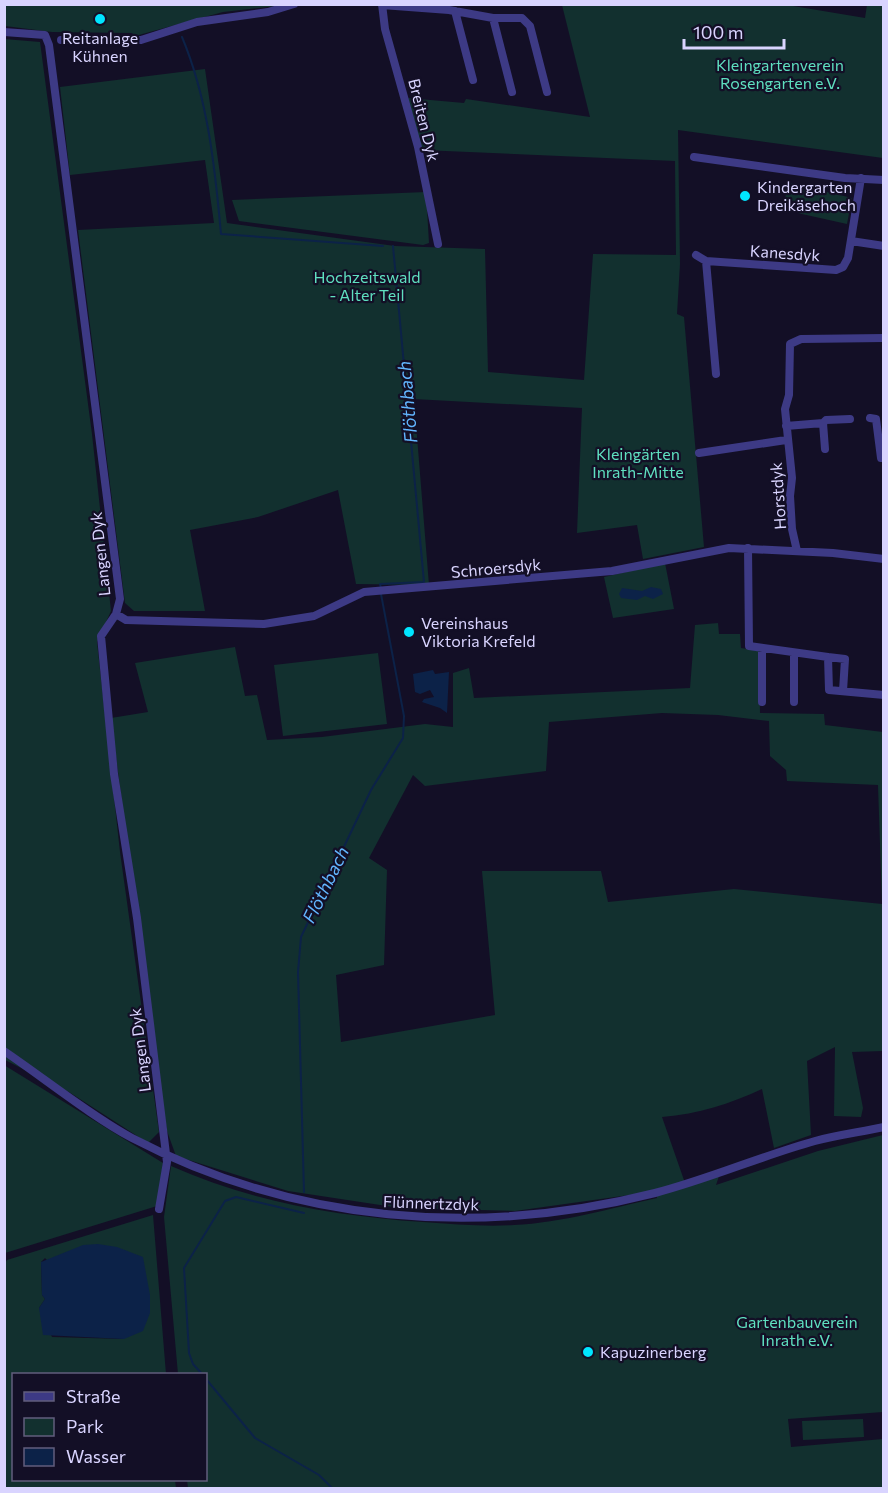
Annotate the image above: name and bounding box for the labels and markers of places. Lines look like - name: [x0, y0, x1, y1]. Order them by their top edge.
- marker: Reitanlage Kühnen: [93, 12, 107, 26]
- place label: Reitanlage Kühnen: [62, 28, 138, 65]
- place label: Kindergarten Dreikäsehoch: [757, 177, 856, 214]
- marker: Kindergarten Dreikäsehoch: [738, 189, 752, 203]
- place label: Vereinshaus Viktoria Krefeld: [421, 613, 536, 650]
- marker: Vereinshaus Viktoria Krefeld: [402, 625, 416, 639]
- place label: Kapuzinerberg: [600, 1342, 707, 1361]
- marker: Kapuzinerberg: [581, 1345, 595, 1359]

